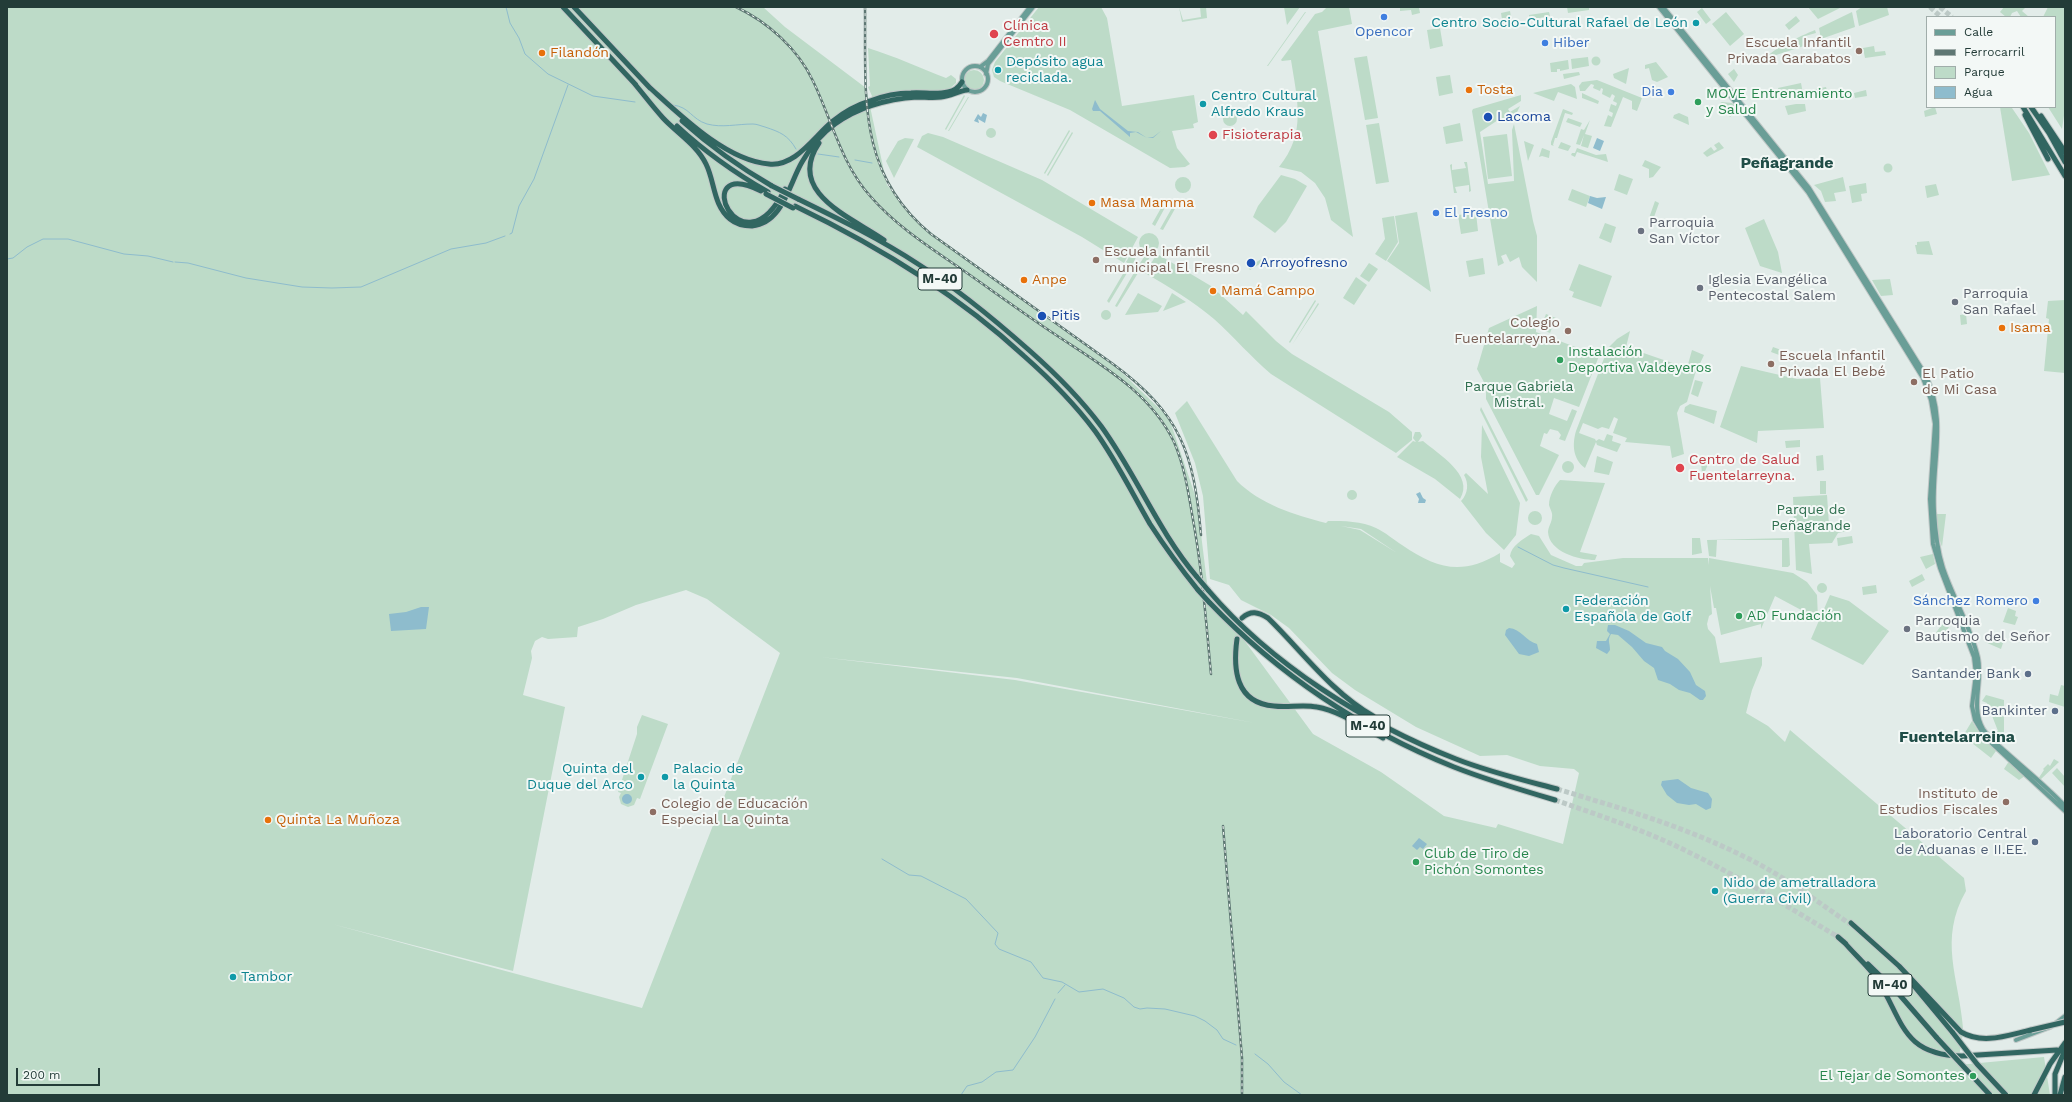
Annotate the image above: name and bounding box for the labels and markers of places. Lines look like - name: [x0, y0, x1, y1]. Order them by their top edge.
- marker: Opencor: [1379, 12, 1389, 22]
- place label: Centro Socio-Cultural Rafael de León: [1431, 15, 1688, 31]
- place label: Clínica Cemtro II: [1003, 18, 1067, 50]
- marker: Centro Socio-Cultural Rafael de León: [1691, 18, 1701, 28]
- place label: Opencor: [1355, 24, 1413, 40]
- marker: Clínica Cemtro II: [988, 28, 1000, 40]
- place label: Hiber: [1553, 35, 1590, 51]
- place label: Escuela Infantil Privada Garabatos: [1727, 35, 1851, 68]
- marker: Hiber: [1540, 38, 1550, 48]
- place label: Filandón: [550, 45, 609, 61]
- marker: Escuela Infantil Privada Garabatos: [1854, 46, 1864, 56]
- marker: Filandón: [537, 48, 547, 58]
- place label: Depósito agua reciclada.: [1006, 54, 1103, 86]
- marker: Depósito agua reciclada.: [993, 65, 1003, 75]
- place label: Tosta: [1477, 82, 1513, 98]
- place label: Dia: [1641, 84, 1663, 100]
- marker: Tosta: [1464, 85, 1474, 95]
- place label: MOVE Entrenamiento y Salud: [1706, 86, 1852, 118]
- marker: Dia: [1666, 87, 1676, 97]
- place label: Centro Cultural Alfredo Kraus: [1211, 88, 1316, 120]
- marker: MOVE Entrenamiento y Salud: [1693, 97, 1703, 107]
- marker: Centro Cultural Alfredo Kraus: [1198, 99, 1208, 109]
- place label: Lacoma: [1497, 109, 1551, 125]
- marker: Lacoma: [1482, 111, 1494, 123]
- place label: Fisioterapia: [1222, 127, 1301, 143]
- marker: Fisioterapia: [1207, 129, 1219, 141]
- place label: Masa Mamma: [1100, 195, 1194, 211]
- marker: Masa Mamma: [1087, 198, 1097, 208]
- place label: El Fresno: [1444, 205, 1508, 221]
- marker: El Fresno: [1431, 208, 1441, 218]
- place label: Parroquia San Víctor: [1649, 215, 1720, 248]
- marker: Parroquia San Víctor: [1636, 226, 1646, 236]
- place label: Escuela infantil municipal El Fresno: [1104, 244, 1240, 276]
- marker: Escuela infantil municipal El Fresno: [1091, 255, 1101, 265]
- place label: Arroyofresno: [1260, 255, 1348, 271]
- marker: Arroyofresno: [1245, 257, 1257, 269]
- place label: Anpe: [1032, 272, 1067, 288]
- place label: Iglesia Evangélica Pentecostal Salem: [1708, 272, 1836, 304]
- marker: Anpe: [1019, 275, 1029, 285]
- place label: Mamá Campo: [1221, 283, 1315, 299]
- marker: Iglesia Evangélica Pentecostal Salem: [1695, 283, 1705, 293]
- marker: Mamá Campo: [1208, 286, 1218, 296]
- place label: Parroquia San Rafael: [1963, 286, 2036, 318]
- marker: Parroquia San Rafael: [1950, 297, 1960, 307]
- place label: Pitis: [1051, 308, 1080, 324]
- marker: Pitis: [1036, 310, 1048, 322]
- place label: Colegio Fuentelarreyna.: [1454, 315, 1560, 348]
- place label: Isama: [2010, 320, 2051, 336]
- marker: Isama: [1997, 323, 2007, 333]
- marker: Colegio Fuentelarreyna.: [1563, 326, 1573, 336]
- place label: Instalación Deportiva Valdeyeros: [1568, 344, 1712, 376]
- place label: Escuela Infantil Privada El Bebé: [1779, 348, 1886, 380]
- marker: Instalación Deportiva Valdeyeros: [1555, 355, 1565, 365]
- marker: Escuela Infantil Privada El Bebé: [1766, 359, 1776, 369]
- place label: El Patio de Mi Casa: [1922, 366, 1997, 398]
- marker: El Patio de Mi Casa: [1909, 377, 1919, 387]
- place label: Centro de Salud Fuentelarreyna.: [1689, 452, 1800, 484]
- marker: Centro de Salud Fuentelarreyna.: [1674, 462, 1686, 474]
- place label: Federación Española de Golf: [1574, 593, 1691, 626]
- place label: Sánchez Romero: [1913, 593, 2028, 609]
- marker: Sánchez Romero: [2031, 596, 2041, 606]
- marker: Federación Española de Golf: [1561, 604, 1571, 614]
- place label: AD Fundación: [1747, 608, 1842, 624]
- marker: AD Fundación: [1734, 611, 1744, 621]
- place label: Parroquia Bautismo del Señor: [1915, 613, 2050, 646]
- marker: Parroquia Bautismo del Señor: [1902, 624, 1912, 634]
- place label: Santander Bank: [1911, 666, 2020, 682]
- marker: Santander Bank: [2023, 669, 2033, 679]
- place label: Bankinter: [1981, 703, 2047, 719]
- marker: Bankinter: [2050, 706, 2060, 716]
- place label: Quinta del Duque del Arco: [527, 761, 633, 794]
- place label: Palacio de la Quinta: [673, 761, 743, 794]
- marker: Quinta del Duque del Arco: [636, 772, 646, 782]
- marker: Palacio de la Quinta: [660, 772, 670, 782]
- place label: Instituto de Estudios Fiscales: [1879, 786, 1998, 818]
- place label: Colegio de Educación Especial La Quinta: [661, 796, 808, 828]
- marker: Instituto de Estudios Fiscales: [2001, 797, 2011, 807]
- marker: Colegio de Educación Especial La Quinta: [648, 807, 658, 817]
- place label: Quinta La Muñoza: [276, 812, 400, 828]
- marker: Quinta La Muñoza: [263, 815, 273, 825]
- place label: Laboratorio Central de Aduanas e II.EE.: [1894, 826, 2027, 858]
- marker: Laboratorio Central de Aduanas e II.EE.: [2030, 837, 2040, 847]
- place label: Club de Tiro de Pichón Somontes: [1424, 846, 1544, 878]
- marker: Club de Tiro de Pichón Somontes: [1411, 857, 1421, 867]
- place label: Nido de ametralladora (Guerra Civil): [1723, 875, 1876, 908]
- marker: Nido de ametralladora (Guerra Civil): [1710, 886, 1720, 896]
- place label: Tambor: [241, 969, 292, 985]
- marker: Tambor: [228, 972, 238, 982]
- place label: El Tejar de Somontes: [1819, 1068, 1965, 1084]
- marker: El Tejar de Somontes: [1968, 1071, 1978, 1081]

